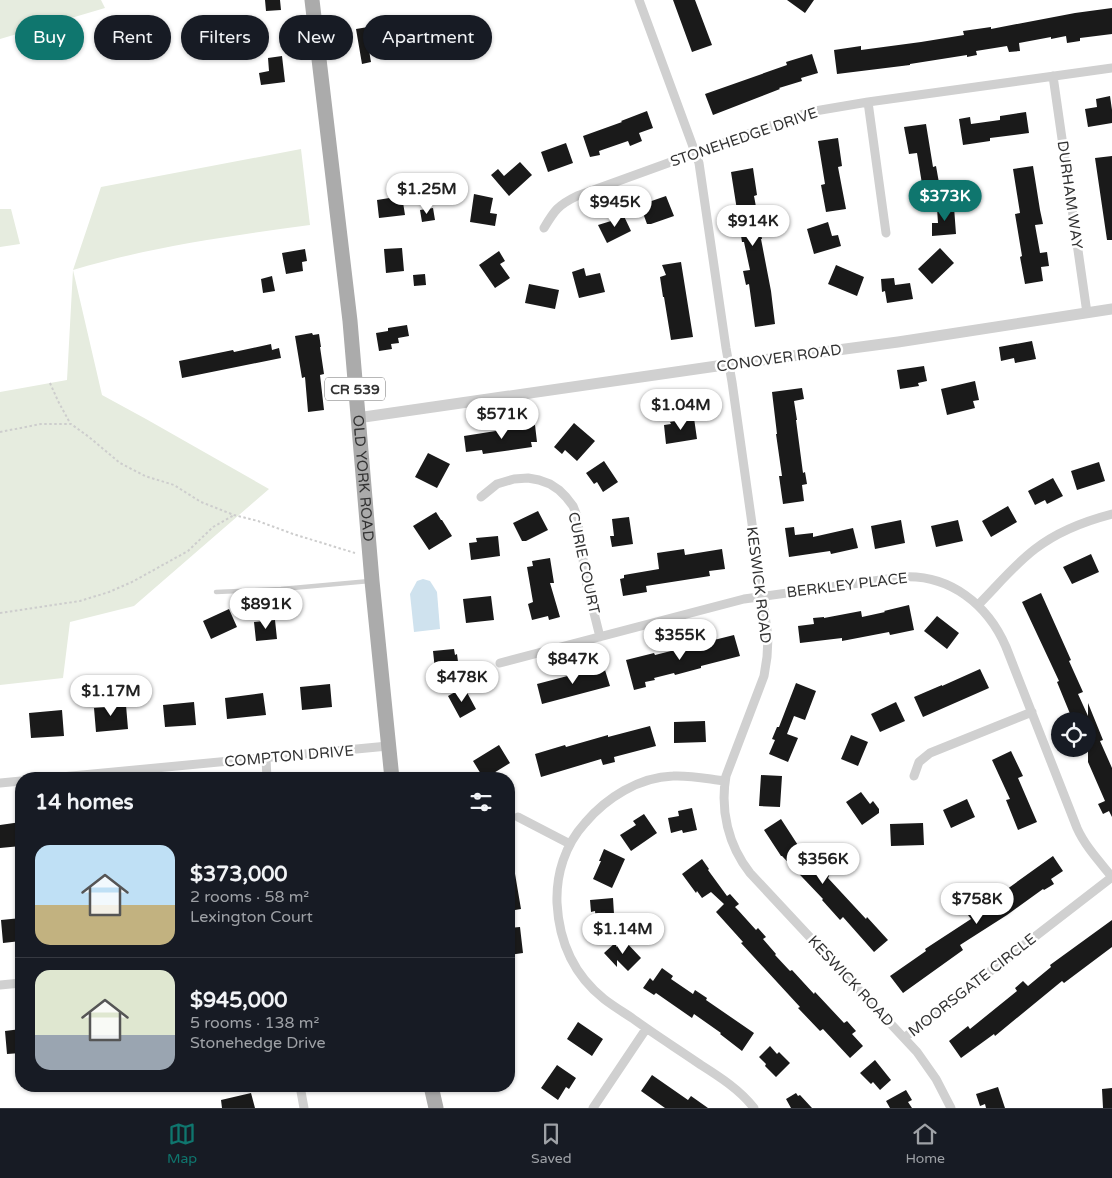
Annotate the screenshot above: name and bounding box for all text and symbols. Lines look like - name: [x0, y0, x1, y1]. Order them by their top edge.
- chip: Buy: [15, 15, 84, 60]
- chip: Rent: [94, 15, 171, 60]
- chip: Filters: [181, 15, 269, 60]
- chip: New: [279, 15, 353, 60]
- chip: Apartment: [363, 15, 492, 60]
- street label: STONEHEDGE DRIVE: [668, 103, 820, 171]
- street label: DURHAM WAY: [1053, 140, 1087, 251]
- pin: $1.25M: [386, 172, 468, 215]
- text: $1.25M: [397, 179, 457, 199]
- pin: $373K: [910, 180, 980, 222]
- pin: $945K: [580, 186, 650, 228]
- text: $373K: [920, 186, 970, 206]
- text: $945K: [590, 192, 640, 212]
- pin: $914K: [718, 204, 788, 247]
- text: $914K: [728, 211, 778, 231]
- street label: CONOVER ROAD: [715, 340, 843, 376]
- road number: CR 539: [325, 378, 385, 400]
- pin: $1.04M: [640, 388, 722, 431]
- text: $1.04M: [651, 395, 711, 415]
- pin: $571K: [467, 398, 537, 440]
- text: $571K: [477, 404, 527, 424]
- street label: OLD YORK ROAD: [349, 414, 378, 542]
- street label: CURIE COURT: [564, 510, 604, 616]
- street label: KESWICK ROAD: [743, 525, 775, 645]
- street label: BERKLEY PLACE: [785, 569, 909, 601]
- pin: $891K: [231, 588, 301, 630]
- text: $891K: [241, 594, 291, 614]
- pin: $355K: [645, 618, 715, 661]
- text: $355K: [655, 625, 705, 645]
- pin: $847K: [538, 642, 608, 685]
- text: $847K: [548, 649, 598, 669]
- pin: $478K: [427, 660, 497, 703]
- text: $478K: [437, 667, 487, 687]
- pin: $1.17M: [70, 674, 152, 717]
- text: $1.17M: [81, 681, 141, 701]
- map controls: [1051, 712, 1096, 757]
- button: locate: [1051, 712, 1096, 757]
- street label: COMPTON DRIVE: [223, 741, 355, 771]
- icon: filters: [467, 788, 495, 816]
- text: 14 homes: [35, 790, 134, 815]
- pin: $356K: [788, 842, 858, 885]
- text: $356K: [798, 849, 848, 869]
- text: $373,000: [190, 862, 288, 887]
- icon: home: [75, 865, 135, 925]
- pin: $758K: [942, 882, 1012, 925]
- text: 2 rooms · 58 m²: [190, 887, 309, 907]
- text: $758K: [952, 889, 1002, 909]
- text: Lexington Court: [190, 907, 313, 927]
- pin: $1.14M: [582, 912, 664, 955]
- text: $1.14M: [593, 919, 653, 939]
- street label: MOORSGATE CIRCLE: [905, 930, 1039, 1040]
- street label: KESWICK ROAD: [804, 932, 898, 1030]
- text: $945,000: [190, 988, 287, 1013]
- icon: home: [75, 990, 135, 1050]
- text: 5 rooms · 138 m²: [190, 1013, 319, 1033]
- text: Stonehedge Drive: [190, 1033, 326, 1053]
- tab: Map: [167, 1120, 197, 1167]
- tab: Saved: [531, 1120, 572, 1167]
- tab: Home: [905, 1120, 945, 1167]

